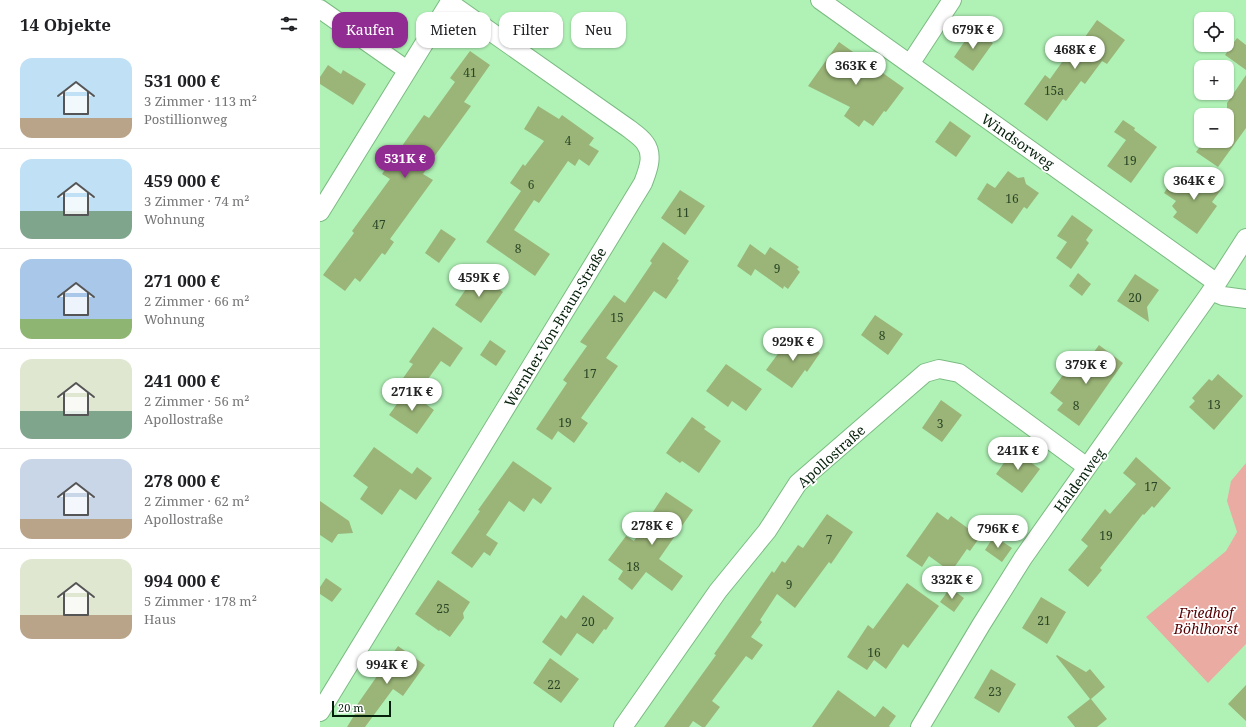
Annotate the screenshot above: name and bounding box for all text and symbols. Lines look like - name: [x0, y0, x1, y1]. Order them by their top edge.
- chip: Kaufen: [332, 12, 408, 48]
- chip: Mieten: [416, 12, 491, 48]
- chip: Filter: [499, 12, 563, 48]
- chip: Neu: [571, 12, 626, 48]
- map controls: [1194, 12, 1234, 148]
- button: locate: [1194, 12, 1234, 52]
- text: 14 Objekte: [20, 13, 111, 36]
- icon: filters: [278, 13, 300, 35]
- pin: 679K €: [940, 16, 1006, 50]
- text: 679K €: [952, 20, 994, 38]
- pin: 468K €: [1042, 36, 1108, 70]
- text: 468K €: [1054, 40, 1096, 58]
- pin: 363K €: [823, 52, 889, 86]
- text: 363K €: [835, 56, 877, 74]
- button: +: [1194, 60, 1234, 100]
- house number: 41: [463, 64, 477, 81]
- text: 531 000 €: [144, 69, 220, 92]
- icon: home: [52, 74, 100, 122]
- house number: 15a: [1044, 82, 1064, 99]
- text: 3 Zimmer · 113 m²: [144, 92, 257, 110]
- button: −: [1194, 108, 1234, 148]
- street label: Windsorweg: [978, 109, 1059, 173]
- text: Postillionweg: [144, 110, 227, 128]
- house number: 4: [565, 132, 572, 149]
- pin: 531K €: [372, 145, 438, 179]
- text: 531K €: [384, 149, 426, 167]
- house number: 19: [1123, 152, 1137, 169]
- pin: 364K €: [1161, 167, 1227, 201]
- text: 459 000 €: [144, 169, 220, 192]
- text: 364K €: [1173, 171, 1215, 189]
- icon: home: [52, 175, 100, 223]
- house number: 6: [528, 176, 535, 193]
- house number: 16: [1005, 190, 1019, 207]
- text: 3 Zimmer · 74 m²: [144, 192, 250, 210]
- house number: 11: [676, 204, 690, 221]
- text: Wohnung: [144, 210, 205, 228]
- house number: 47: [372, 216, 386, 233]
- house number: 8: [515, 240, 522, 257]
- street label: Wernher-Von-Braun-Straße: [500, 244, 610, 410]
- house number: 9: [774, 260, 780, 277]
- pin: 459K €: [446, 264, 512, 298]
- text: 459K €: [458, 268, 500, 286]
- text: 271 000 €: [144, 269, 220, 292]
- icon: home: [52, 275, 100, 323]
- house number: 20: [1128, 289, 1142, 306]
- text: 2 Zimmer · 66 m²: [144, 292, 250, 310]
- house number: 15: [610, 309, 624, 326]
- text: Wohnung: [144, 310, 205, 328]
- house number: 8: [879, 327, 886, 344]
- pin: 929K €: [760, 328, 826, 362]
- text: 929K €: [772, 332, 814, 350]
- pin: 379K €: [1053, 351, 1119, 385]
- text: 379K €: [1065, 355, 1107, 373]
- house number: 17: [583, 365, 597, 382]
- text: 241 000 €: [144, 369, 220, 392]
- icon: home: [52, 375, 100, 423]
- pin: 271K €: [379, 378, 445, 412]
- text: 271K €: [391, 382, 433, 400]
- text: 2 Zimmer · 56 m²: [144, 392, 250, 410]
- house number: 13: [1207, 396, 1221, 413]
- house number: 8: [1073, 397, 1080, 414]
- text: Apollostraße: [144, 410, 223, 428]
- house number: 19: [558, 414, 572, 431]
- house number: 3: [937, 415, 944, 432]
- street label: Apollostraße: [793, 420, 869, 492]
- pin: 241K €: [985, 437, 1051, 471]
- text: 241K €: [997, 441, 1039, 459]
- street label: Haldenweg: [1049, 443, 1109, 516]
- text: 278 000 €: [144, 469, 220, 492]
- icon: home: [52, 475, 100, 523]
- house number: 17: [1144, 478, 1158, 495]
- text: 2 Zimmer · 62 m²: [144, 492, 250, 510]
- text: Apollostraße: [144, 510, 223, 528]
- pin: 278K €: [619, 512, 685, 546]
- pin: 796K €: [965, 515, 1031, 549]
- text: 278K €: [631, 516, 673, 534]
- text: 796K €: [977, 519, 1019, 537]
- house number: 19: [1099, 527, 1113, 544]
- house number: 7: [826, 531, 833, 548]
- house number: 18: [626, 558, 640, 575]
- pin: 332K €: [919, 566, 985, 600]
- text: 994 000 €: [144, 569, 220, 592]
- text: 332K €: [931, 570, 973, 588]
- icon: home: [52, 575, 100, 623]
- house number: 9: [786, 576, 792, 593]
- text: 5 Zimmer · 178 m²: [144, 592, 257, 610]
- house number: 25: [436, 600, 450, 617]
- park label: Friedhof Böhlhorst: [1173, 603, 1239, 638]
- text: Haus: [144, 610, 176, 628]
- house number: 21: [1037, 612, 1051, 629]
- house number: 20: [581, 613, 595, 630]
- house number: 16: [867, 644, 881, 661]
- pin: 994K €: [354, 651, 420, 685]
- text: 994K €: [366, 655, 408, 673]
- house number: 22: [547, 676, 561, 693]
- house number: 23: [988, 683, 1002, 700]
- scale bar: [332, 699, 391, 718]
- text: 20 m: [338, 700, 364, 715]

